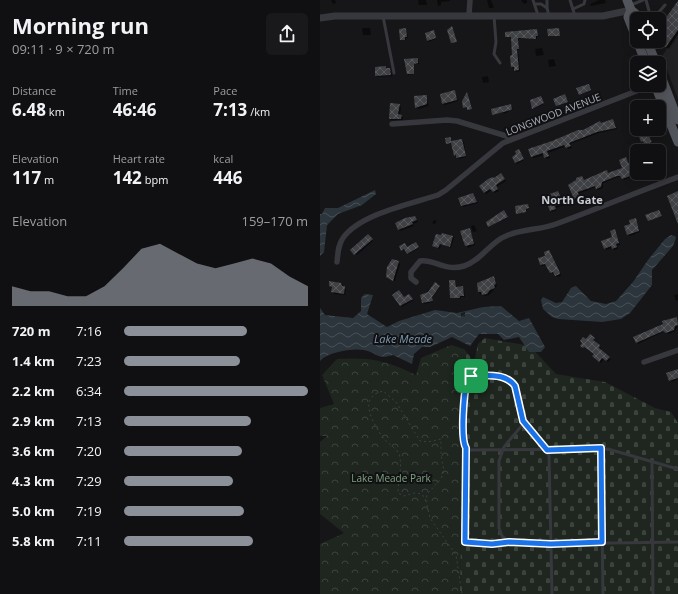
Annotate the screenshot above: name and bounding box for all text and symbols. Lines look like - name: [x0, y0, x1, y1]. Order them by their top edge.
- text: Morning run: [12, 10, 149, 40]
- map controls: [630, 12, 666, 180]
- button: locate: [630, 12, 666, 48]
- button: share: [266, 13, 308, 55]
- text: 09:11 · 9 × 720 m: [12, 40, 115, 58]
- button: layers: [630, 56, 666, 92]
- text: Distance: [12, 83, 56, 98]
- text: Time: [113, 83, 138, 98]
- text: Pace: [213, 83, 238, 98]
- street label: LONGWOOD AVENUE: [503, 89, 603, 139]
- text: 6.48: [12, 98, 46, 121]
- text: 46:46: [113, 98, 156, 121]
- text: 7:13: [213, 98, 247, 121]
- button: +: [630, 100, 666, 136]
- text: km: [46, 104, 65, 119]
- text: /km: [247, 104, 270, 119]
- button: −: [630, 144, 666, 180]
- text: Elevation: [12, 151, 59, 166]
- text: Heart rate: [113, 151, 165, 166]
- text: kcal: [213, 151, 233, 166]
- text: 117: [12, 166, 41, 189]
- text: 142: [113, 166, 142, 189]
- text: 446: [213, 166, 243, 189]
- text: m: [41, 172, 54, 187]
- text: bpm: [142, 172, 168, 187]
- district label: North Gate: [541, 192, 603, 207]
- text: Elevation: [12, 212, 67, 230]
- text: 159–170 m: [241, 212, 308, 230]
- text: 720 m: [12, 322, 50, 340]
- text: 7:16: [76, 322, 102, 340]
- water label: Lake Meade: [374, 331, 432, 346]
- text: 1.4 km: [12, 352, 55, 370]
- text: 7:23: [76, 352, 102, 370]
- pin: [454, 359, 488, 393]
- icon: arrive: [460, 365, 482, 387]
- text: 2.2 km: [12, 382, 55, 400]
- text: 6:34: [76, 382, 102, 400]
- text: 2.9 km: [12, 412, 55, 430]
- text: 7:13: [76, 412, 102, 430]
- text: 3.6 km: [12, 442, 55, 460]
- text: 7:20: [76, 442, 102, 460]
- park label: Lake Meade Park: [351, 471, 432, 485]
- text: 4.3 km: [12, 472, 55, 490]
- text: 7:29: [76, 472, 102, 490]
- text: 5.0 km: [12, 502, 55, 520]
- text: 7:19: [76, 502, 102, 520]
- text: 5.8 km: [12, 532, 55, 550]
- text: 7:11: [76, 532, 102, 550]

